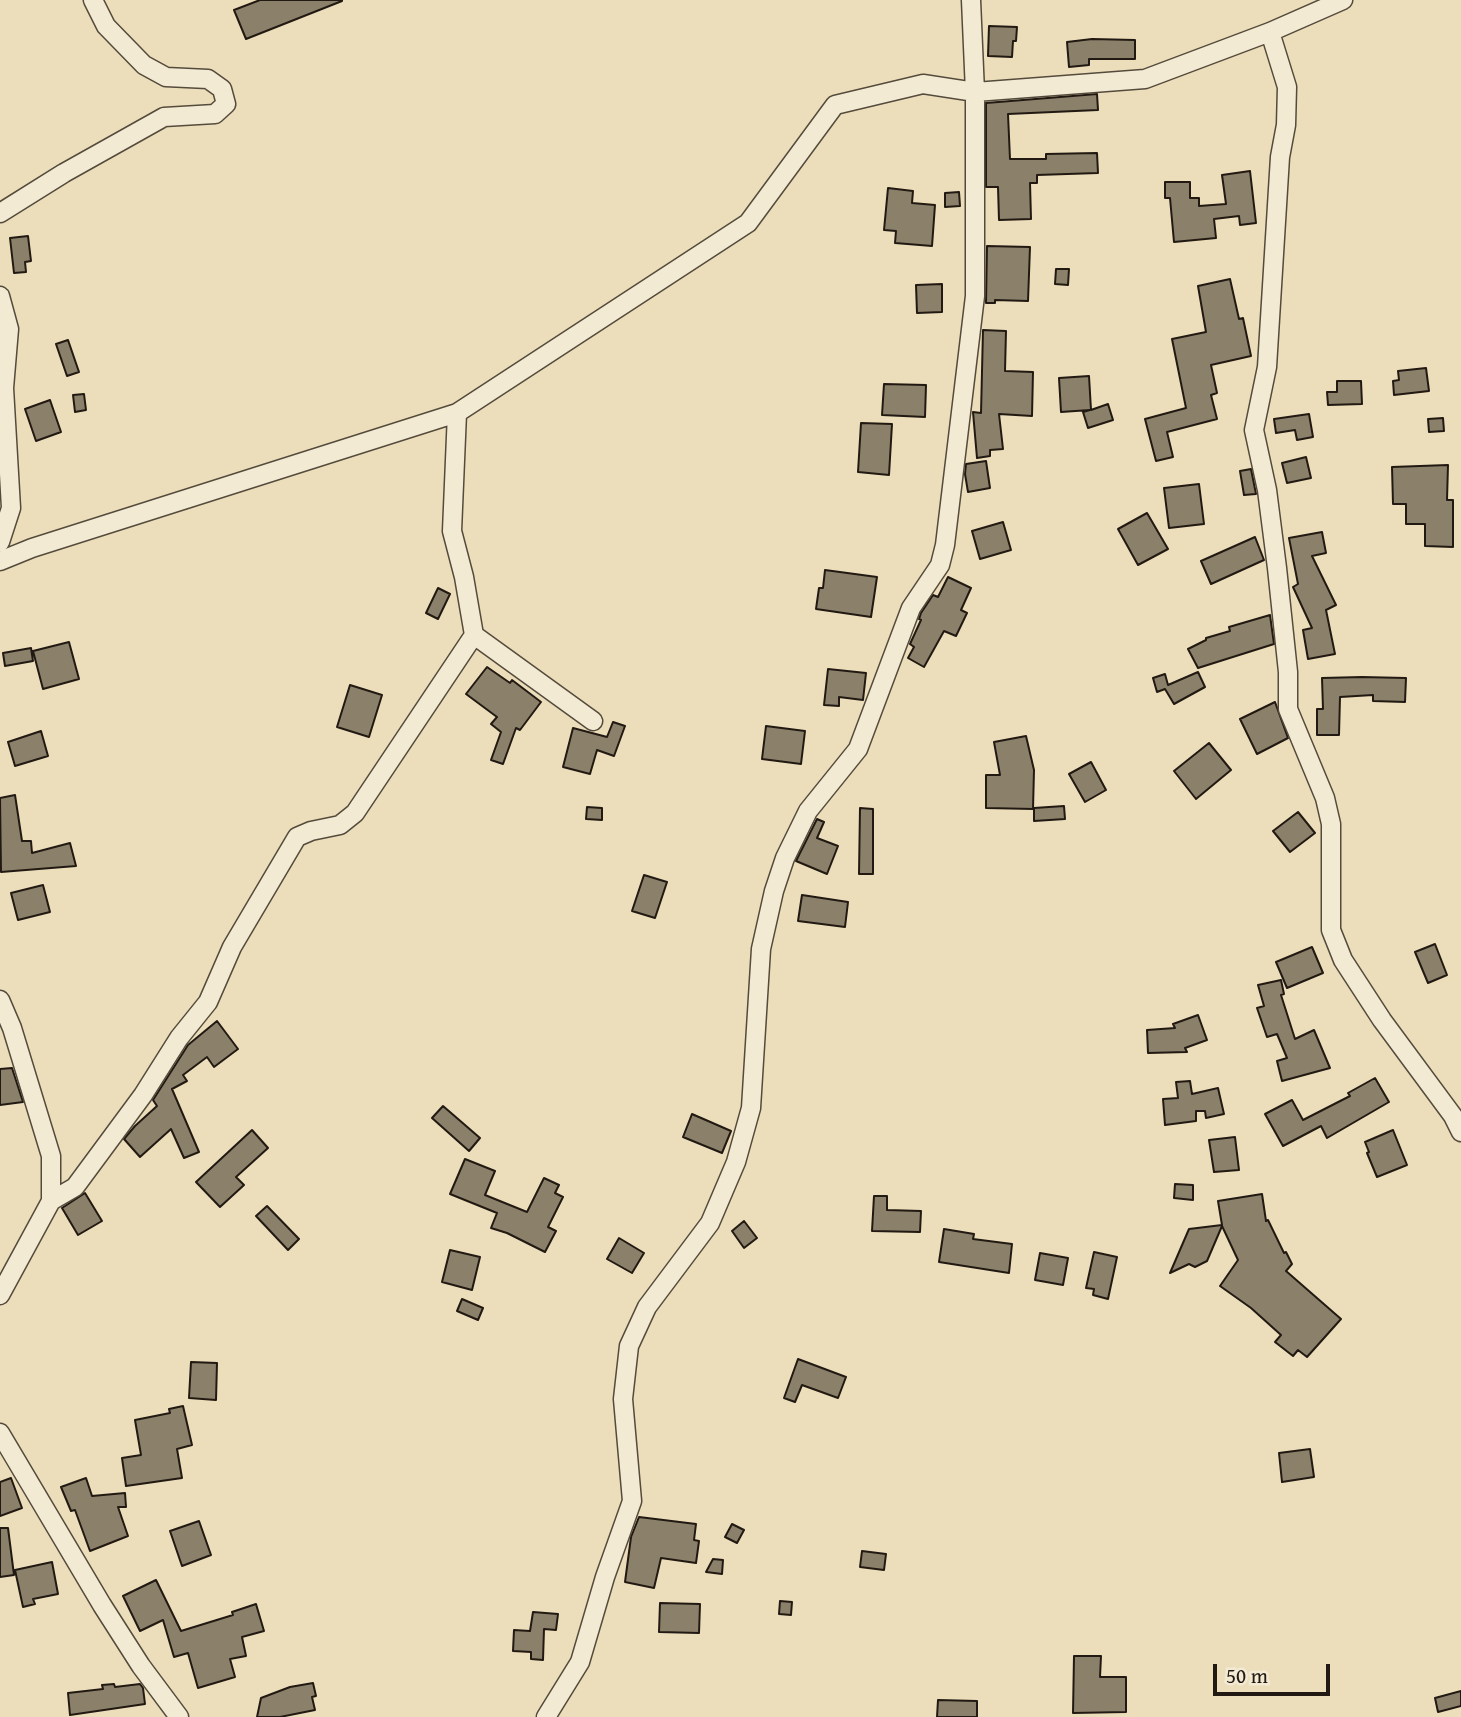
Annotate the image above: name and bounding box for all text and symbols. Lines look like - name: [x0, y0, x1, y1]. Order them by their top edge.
- scale bar: [1216, 1650, 1333, 1694]
- text: 50 m: [1226, 1660, 1268, 1691]

